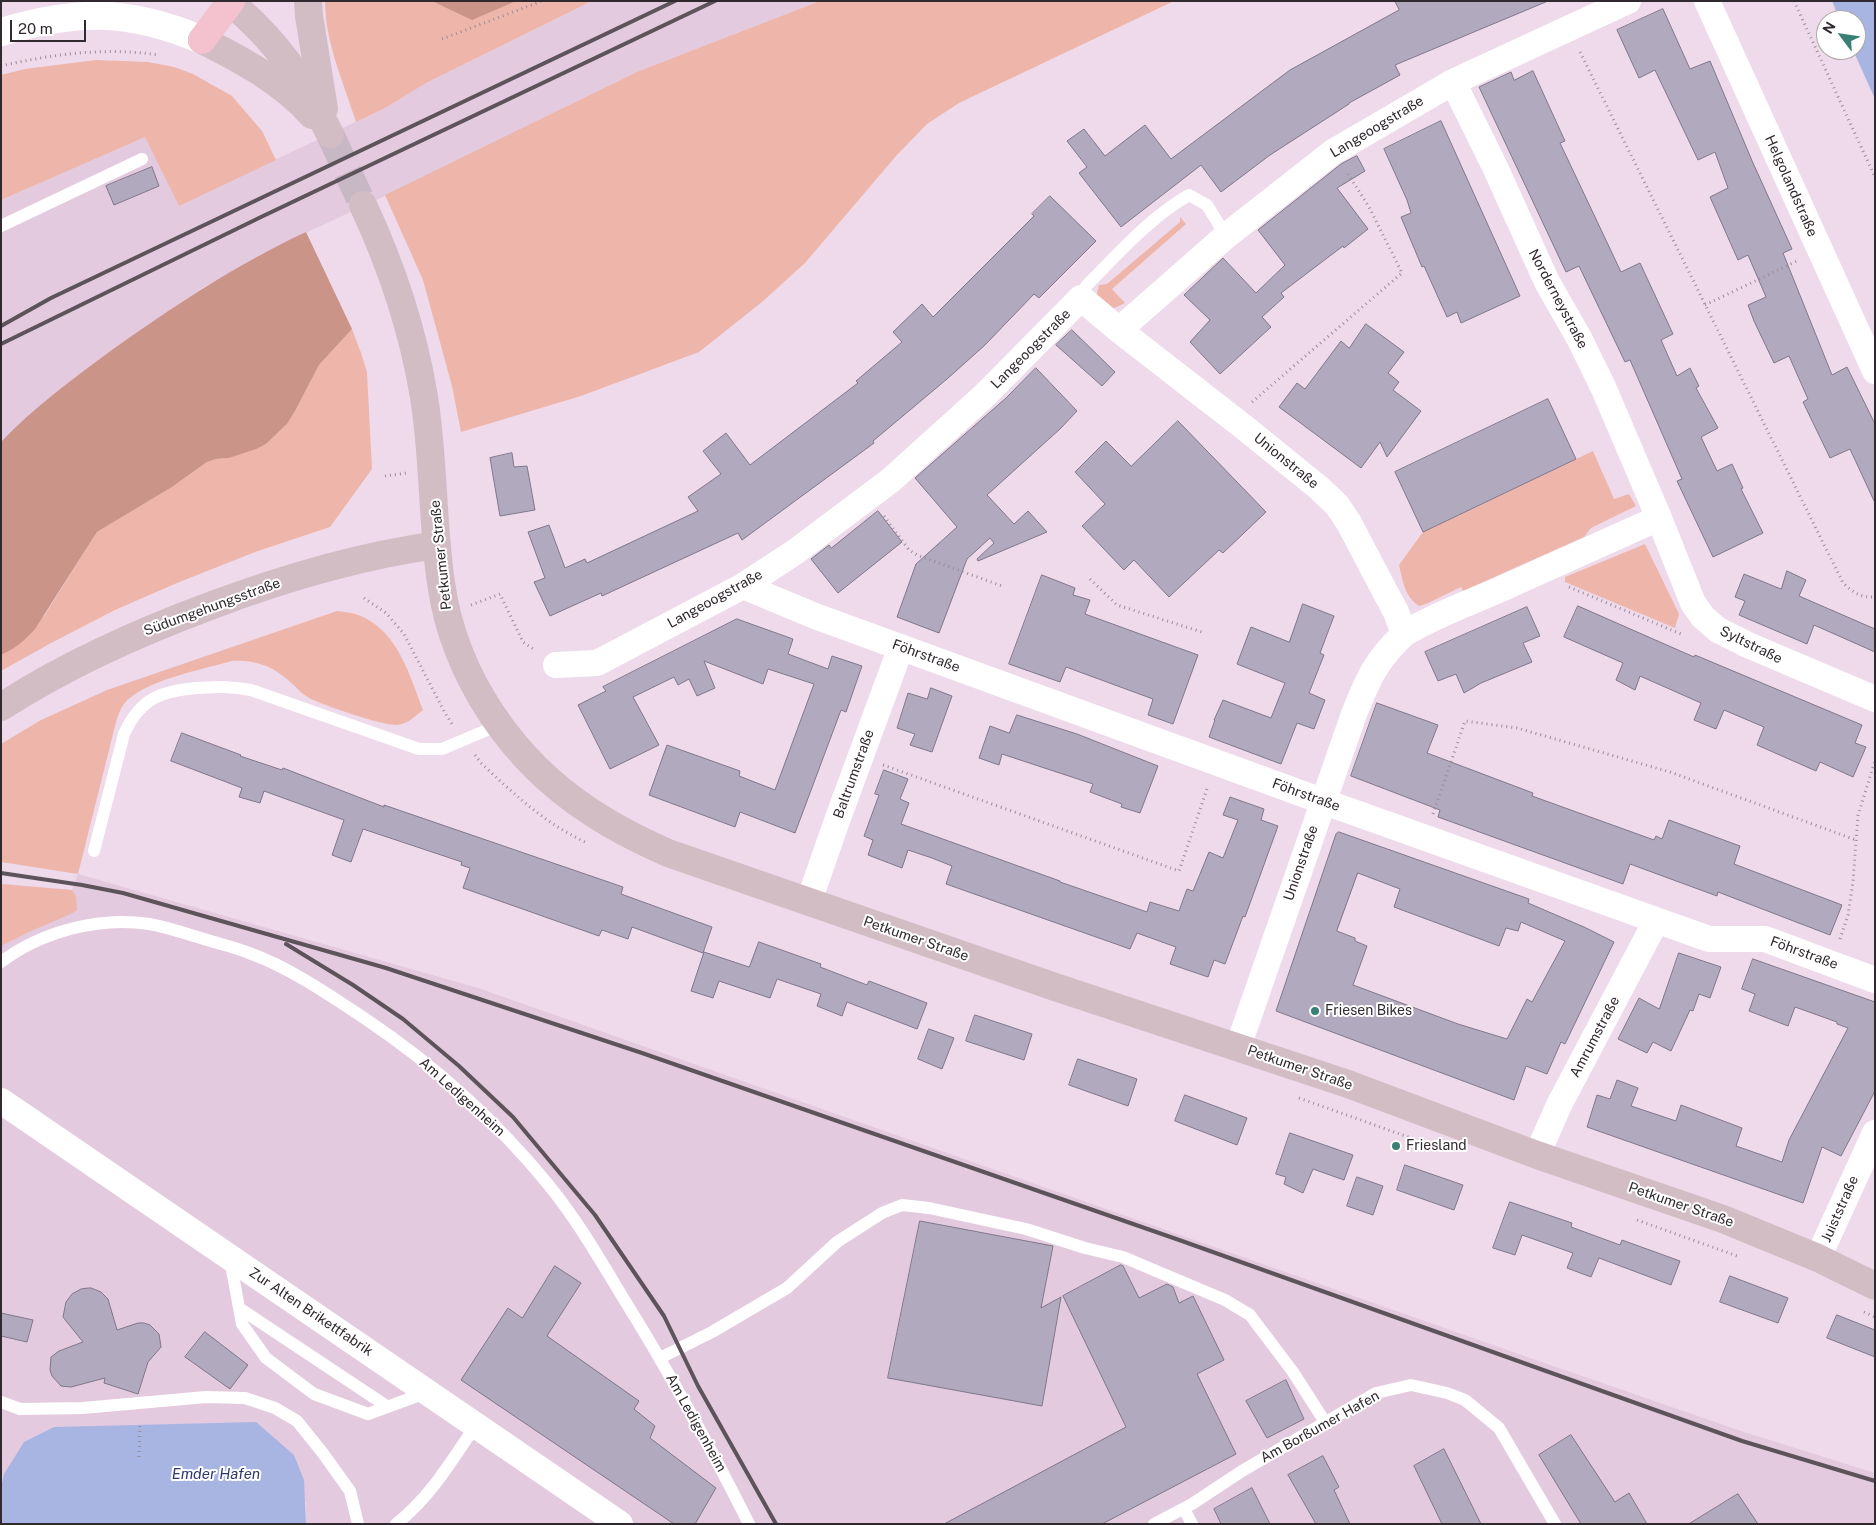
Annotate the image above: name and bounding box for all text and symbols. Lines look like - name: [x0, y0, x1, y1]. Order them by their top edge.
- scale bar: [12, 10, 89, 42]
- north arrow: [1816, 10, 1866, 60]
- text: N: [1819, 19, 1839, 37]
- text: 20 m: [18, 20, 53, 37]
- street label: Langeoogstraße: [1327, 93, 1427, 161]
- street label: Helgolandstraße: [1761, 133, 1821, 239]
- street label: Norderneystraße: [1525, 246, 1591, 352]
- street label: Langeoogstraße: [988, 306, 1074, 392]
- street label: Unionstraße: [1250, 430, 1322, 492]
- street label: Petkumer Straße: [427, 499, 455, 611]
- street label: Langeoogstraße: [665, 566, 765, 632]
- street label: Südumgehungsstraße: [141, 574, 283, 640]
- street label: Syltstraße: [1717, 623, 1785, 667]
- street label: Föhrstraße: [890, 636, 962, 676]
- street label: Baltrumstraße: [830, 727, 878, 821]
- street label: Föhrstraße: [1270, 775, 1342, 815]
- street label: Unionstraße: [1280, 823, 1322, 903]
- street label: Petkumer Straße: [861, 913, 971, 965]
- street label: Föhrstraße: [1768, 933, 1840, 973]
- street label: Amrumstraße: [1567, 994, 1623, 1080]
- place label: Friesen Bikes: [1325, 1003, 1412, 1019]
- marker: Friesen Bikes: [1309, 1005, 1321, 1017]
- street label: Petkumer Straße: [1245, 1042, 1355, 1094]
- street label: Am Ledigenheim: [416, 1054, 508, 1140]
- place label: Friesland: [1406, 1138, 1467, 1154]
- marker: Friesland: [1390, 1140, 1402, 1152]
- street label: Juiststraße: [1818, 1173, 1862, 1245]
- street label: Petkumer Straße: [1626, 1179, 1736, 1231]
- street label: Zur Alten Brikettfabrik: [246, 1264, 376, 1360]
- street label: Am Ledigenheim: [662, 1371, 730, 1475]
- street label: Am Borßumer Hafen: [1258, 1387, 1382, 1467]
- water label: Emder Hafen: [172, 1465, 260, 1483]

